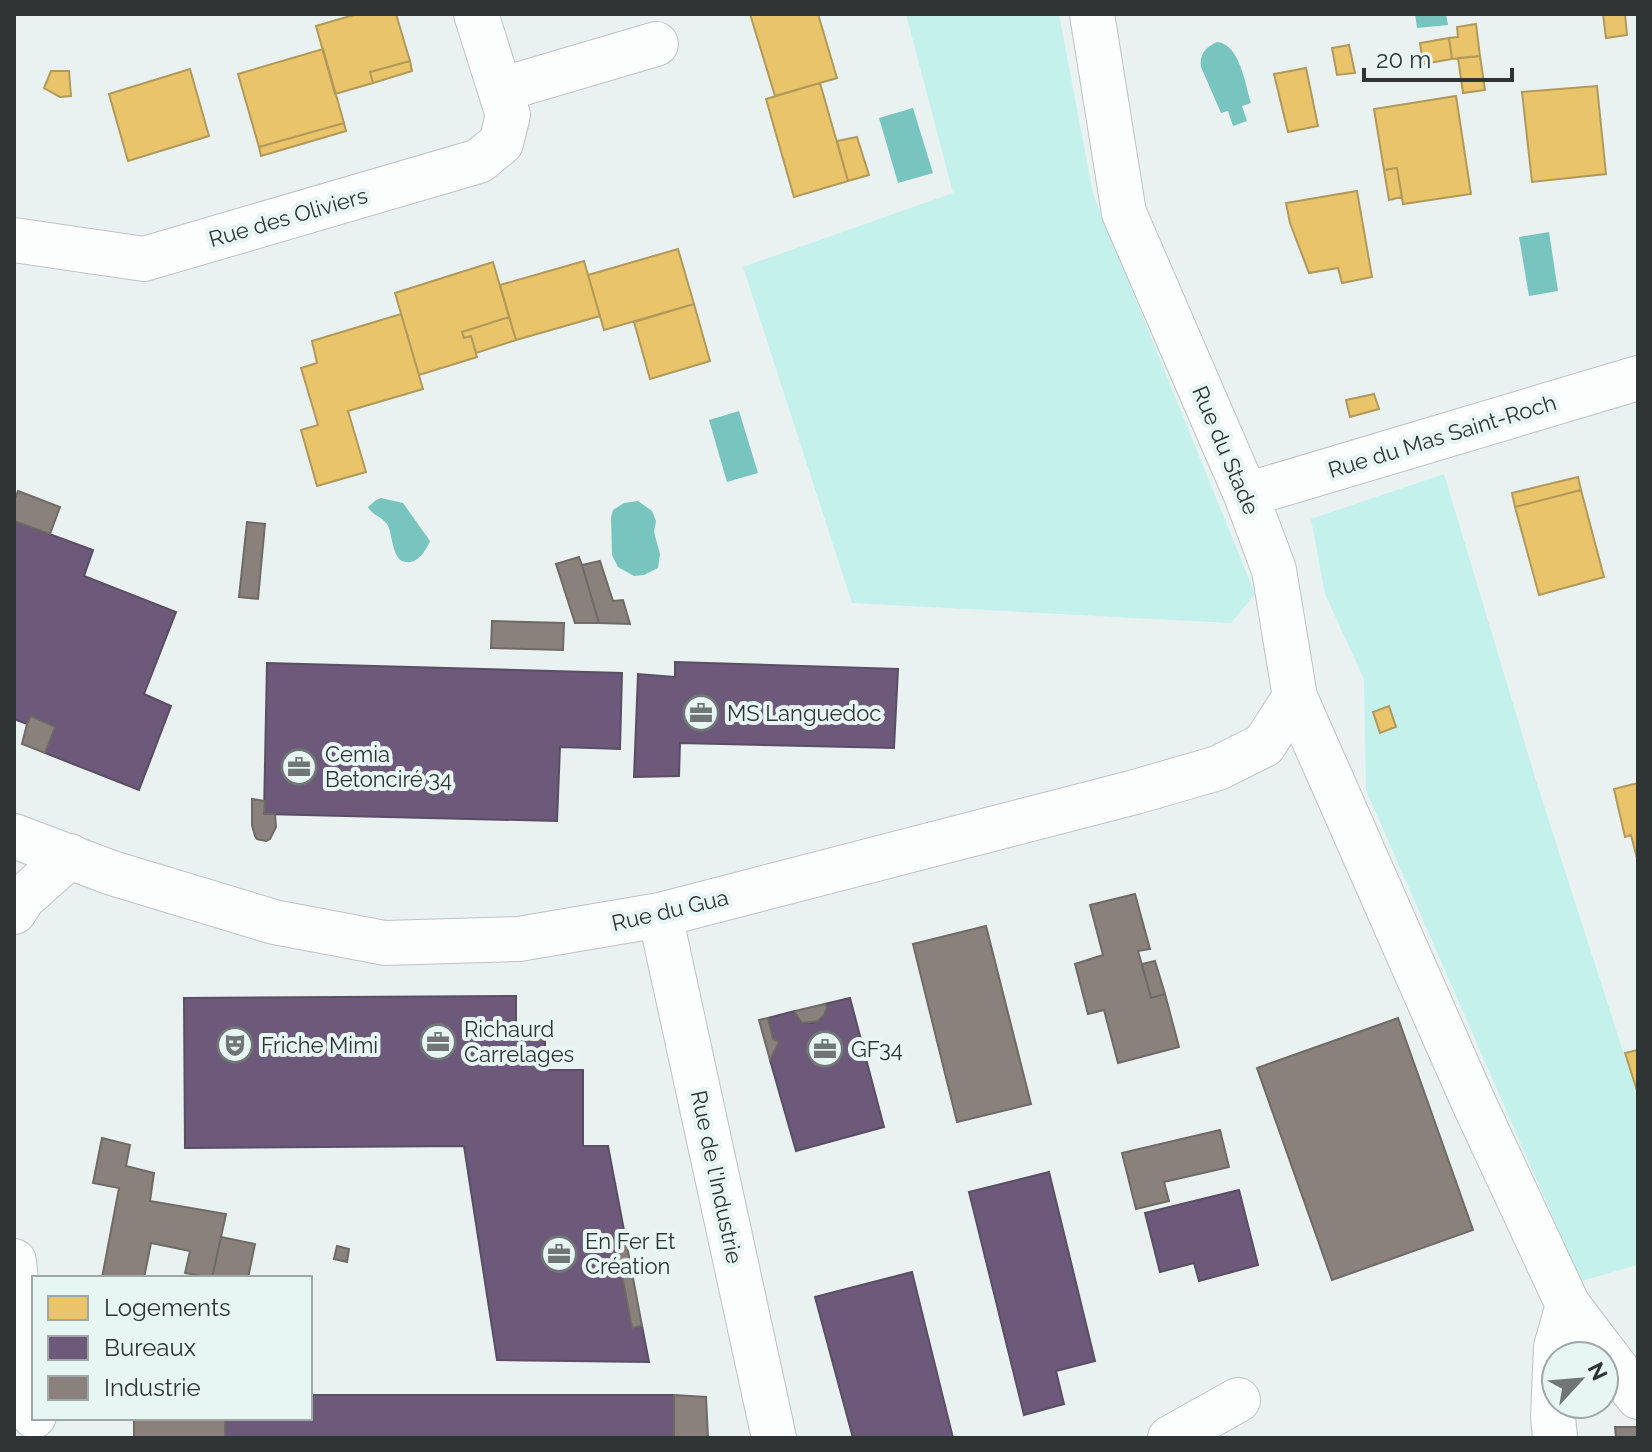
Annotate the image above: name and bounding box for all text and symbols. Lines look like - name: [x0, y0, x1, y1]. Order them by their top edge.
- scale bar: [1364, 32, 1512, 82]
- text: 20 m: [1376, 45, 1431, 74]
- street label: Rue des Oliviers: [206, 182, 370, 252]
- street label: Rue du Stade: [1187, 382, 1265, 518]
- street label: Rue du Mas Saint-Roch: [1325, 389, 1559, 483]
- office icon: MS Languedoc: [682, 694, 720, 732]
- place label: MS Languedoc: [727, 700, 881, 726]
- place label: Cemia Betonciré 34: [325, 741, 452, 792]
- office icon: Cemia Betonciré 34: [280, 748, 318, 786]
- street label: Rue du Gua: [609, 884, 731, 936]
- place label: Richaurd Carrelages: [464, 1016, 574, 1067]
- office icon: Richaurd Carrelages: [419, 1023, 457, 1061]
- theatre icon: Friche Mimi: [216, 1026, 254, 1064]
- office icon: GF34: [806, 1030, 844, 1068]
- place label: Friche Mimi: [261, 1032, 378, 1058]
- place label: GF34: [851, 1036, 903, 1062]
- street label: Rue de l'Industrie: [686, 1088, 748, 1266]
- place label: En Fer Et Création: [585, 1228, 676, 1279]
- office icon: En Fer Et Création: [540, 1235, 578, 1273]
- legend: [32, 1276, 312, 1420]
- text: Logements: [104, 1293, 231, 1322]
- text: Bureaux: [104, 1333, 196, 1362]
- north arrow: [1540, 1340, 1620, 1420]
- text: N: [1583, 1358, 1613, 1384]
- text: Industrie: [104, 1373, 201, 1402]

